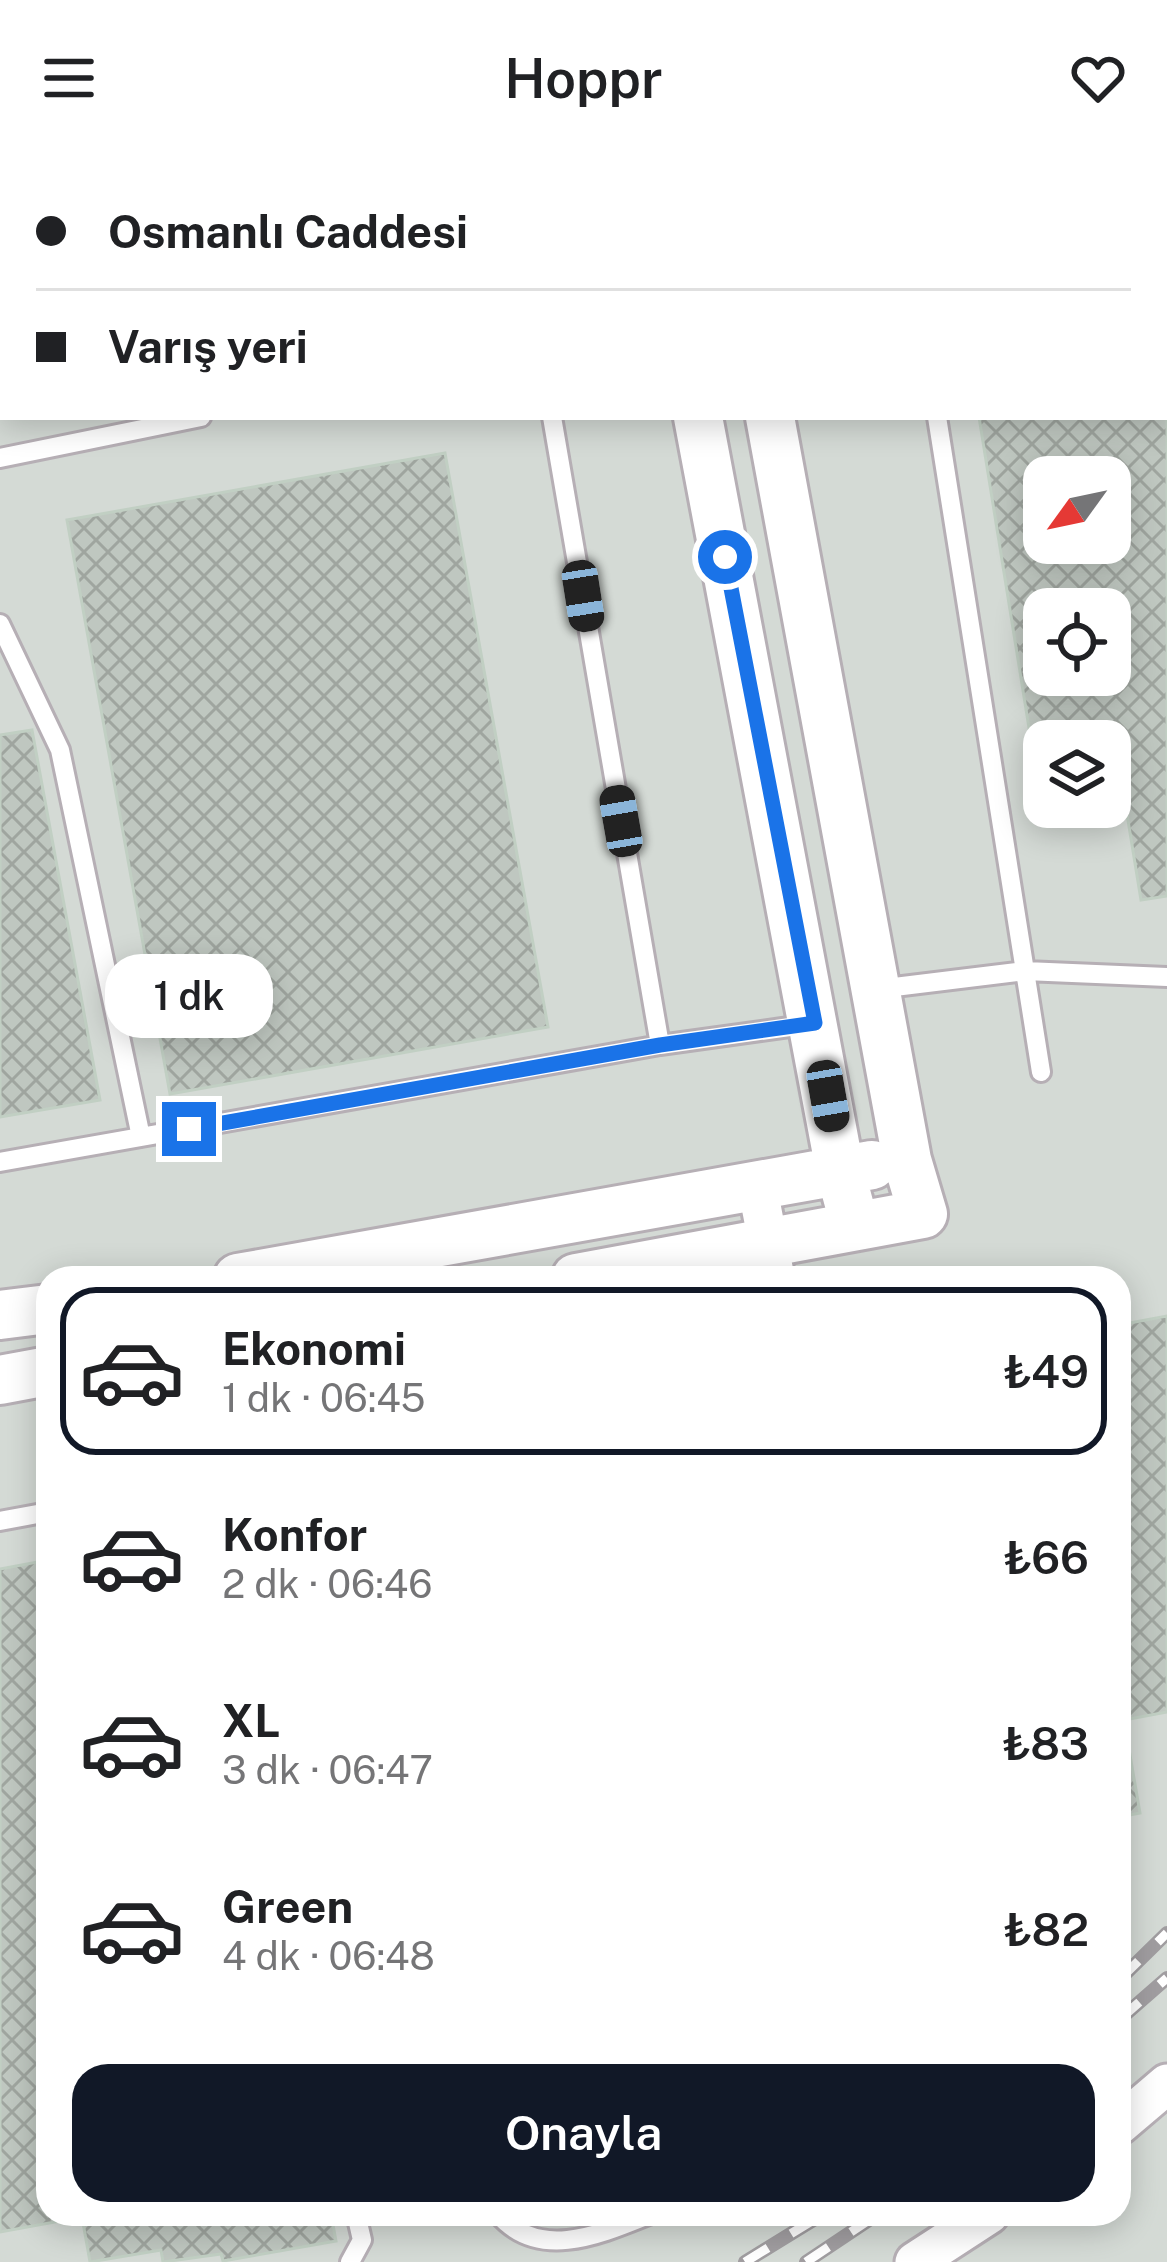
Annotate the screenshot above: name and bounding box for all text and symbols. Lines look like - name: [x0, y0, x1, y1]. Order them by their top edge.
- icon: menu: [36, 45, 102, 111]
- icon: heart: [1065, 45, 1131, 111]
- text: Hoppr: [504, 47, 663, 110]
- text: Osmanlı Caddesi: [108, 205, 468, 258]
- text: Varış yeri: [108, 320, 308, 373]
- north arrow: [1023, 456, 1131, 564]
- map controls: [1023, 456, 1131, 828]
- route start: [698, 530, 752, 584]
- car: [560, 558, 606, 634]
- button: locate: [1023, 588, 1131, 696]
- button: layers: [1023, 720, 1131, 828]
- car: [597, 782, 645, 860]
- callout: 1 dk: [105, 955, 273, 1039]
- text: 1 dk: [153, 973, 225, 1019]
- car: [804, 1057, 852, 1135]
- route end: [162, 1102, 216, 1156]
- icon: car: [78, 1317, 186, 1425]
- text: Ekonomi: [222, 1322, 406, 1375]
- text: ₺49: [1003, 1345, 1089, 1398]
- text: 1 dk · 06:45: [222, 1375, 426, 1421]
- icon: car: [78, 1503, 186, 1611]
- text: Konfor: [222, 1508, 367, 1561]
- text: ₺66: [1004, 1531, 1089, 1584]
- text: 2 dk · 06:46: [222, 1561, 433, 1607]
- icon: car: [78, 1689, 186, 1797]
- text: XL: [222, 1694, 280, 1747]
- text: ₺83: [1003, 1717, 1089, 1770]
- text: 3 dk · 06:47: [222, 1747, 433, 1793]
- icon: car: [78, 1875, 186, 1983]
- text: Green: [222, 1880, 353, 1933]
- text: ₺82: [1004, 1903, 1089, 1956]
- text: 4 dk · 06:48: [222, 1933, 435, 1979]
- button: Onayla: [72, 2064, 1095, 2202]

